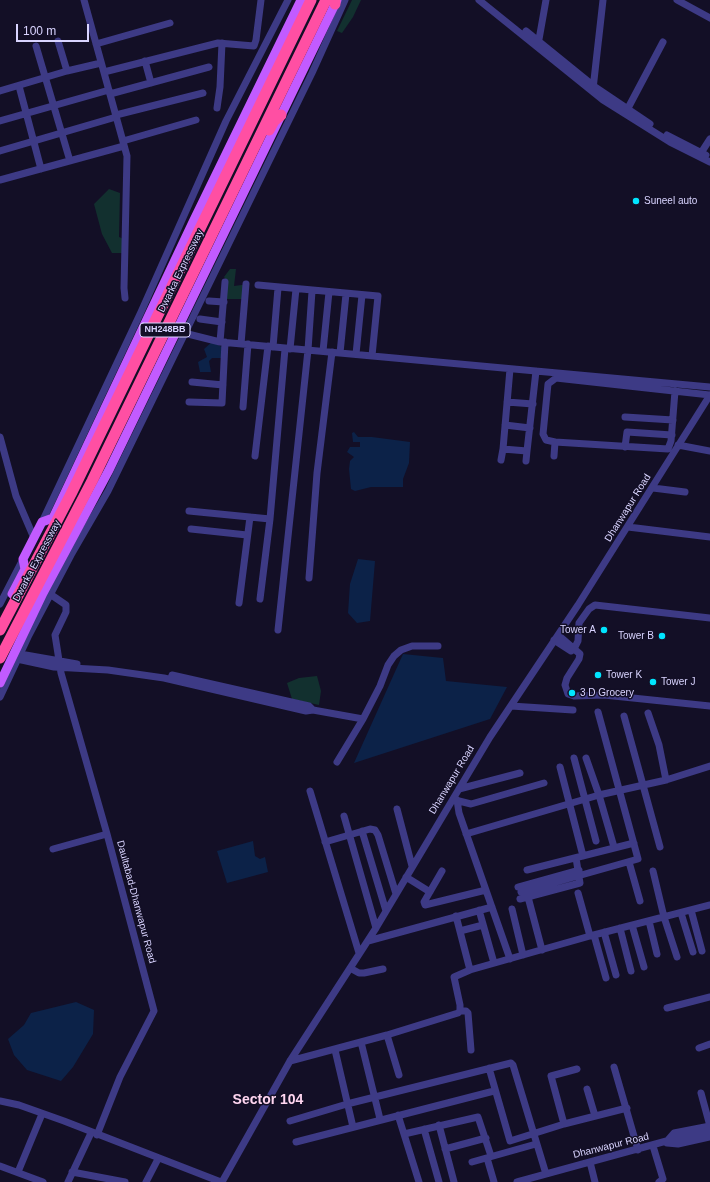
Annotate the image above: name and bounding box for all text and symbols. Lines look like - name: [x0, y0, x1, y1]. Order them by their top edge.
- scale bar: [18, 16, 91, 42]
- text: 100 m: [23, 24, 56, 38]
- place label: Suneel auto: [644, 195, 697, 207]
- marker: Suneel auto: [631, 196, 641, 206]
- street label: Dwarka Expressway: [156, 228, 206, 314]
- road number: NH248BB: [140, 323, 190, 337]
- street label: Dhanwapur Road: [602, 472, 654, 544]
- street label: Dwarka Expressway: [10, 518, 64, 604]
- place label: Tower A: [560, 624, 596, 636]
- marker: Tower A: [599, 625, 609, 635]
- place label: Tower B: [618, 630, 654, 642]
- marker: Tower B: [657, 631, 667, 641]
- place label: Tower K: [606, 669, 642, 681]
- marker: Tower K: [593, 670, 603, 680]
- place label: Tower J: [661, 676, 695, 688]
- marker: Tower J: [648, 677, 658, 687]
- place label: 3 D Grocery: [580, 687, 634, 699]
- marker: 3 D Grocery: [567, 688, 577, 698]
- street label: Dhanwapur Road: [427, 744, 477, 816]
- street label: Daultabad-Dhanwapur Road: [114, 839, 158, 965]
- district label: Sector 104: [233, 1092, 303, 1108]
- street label: Dhanwapur Road: [572, 1131, 650, 1161]

